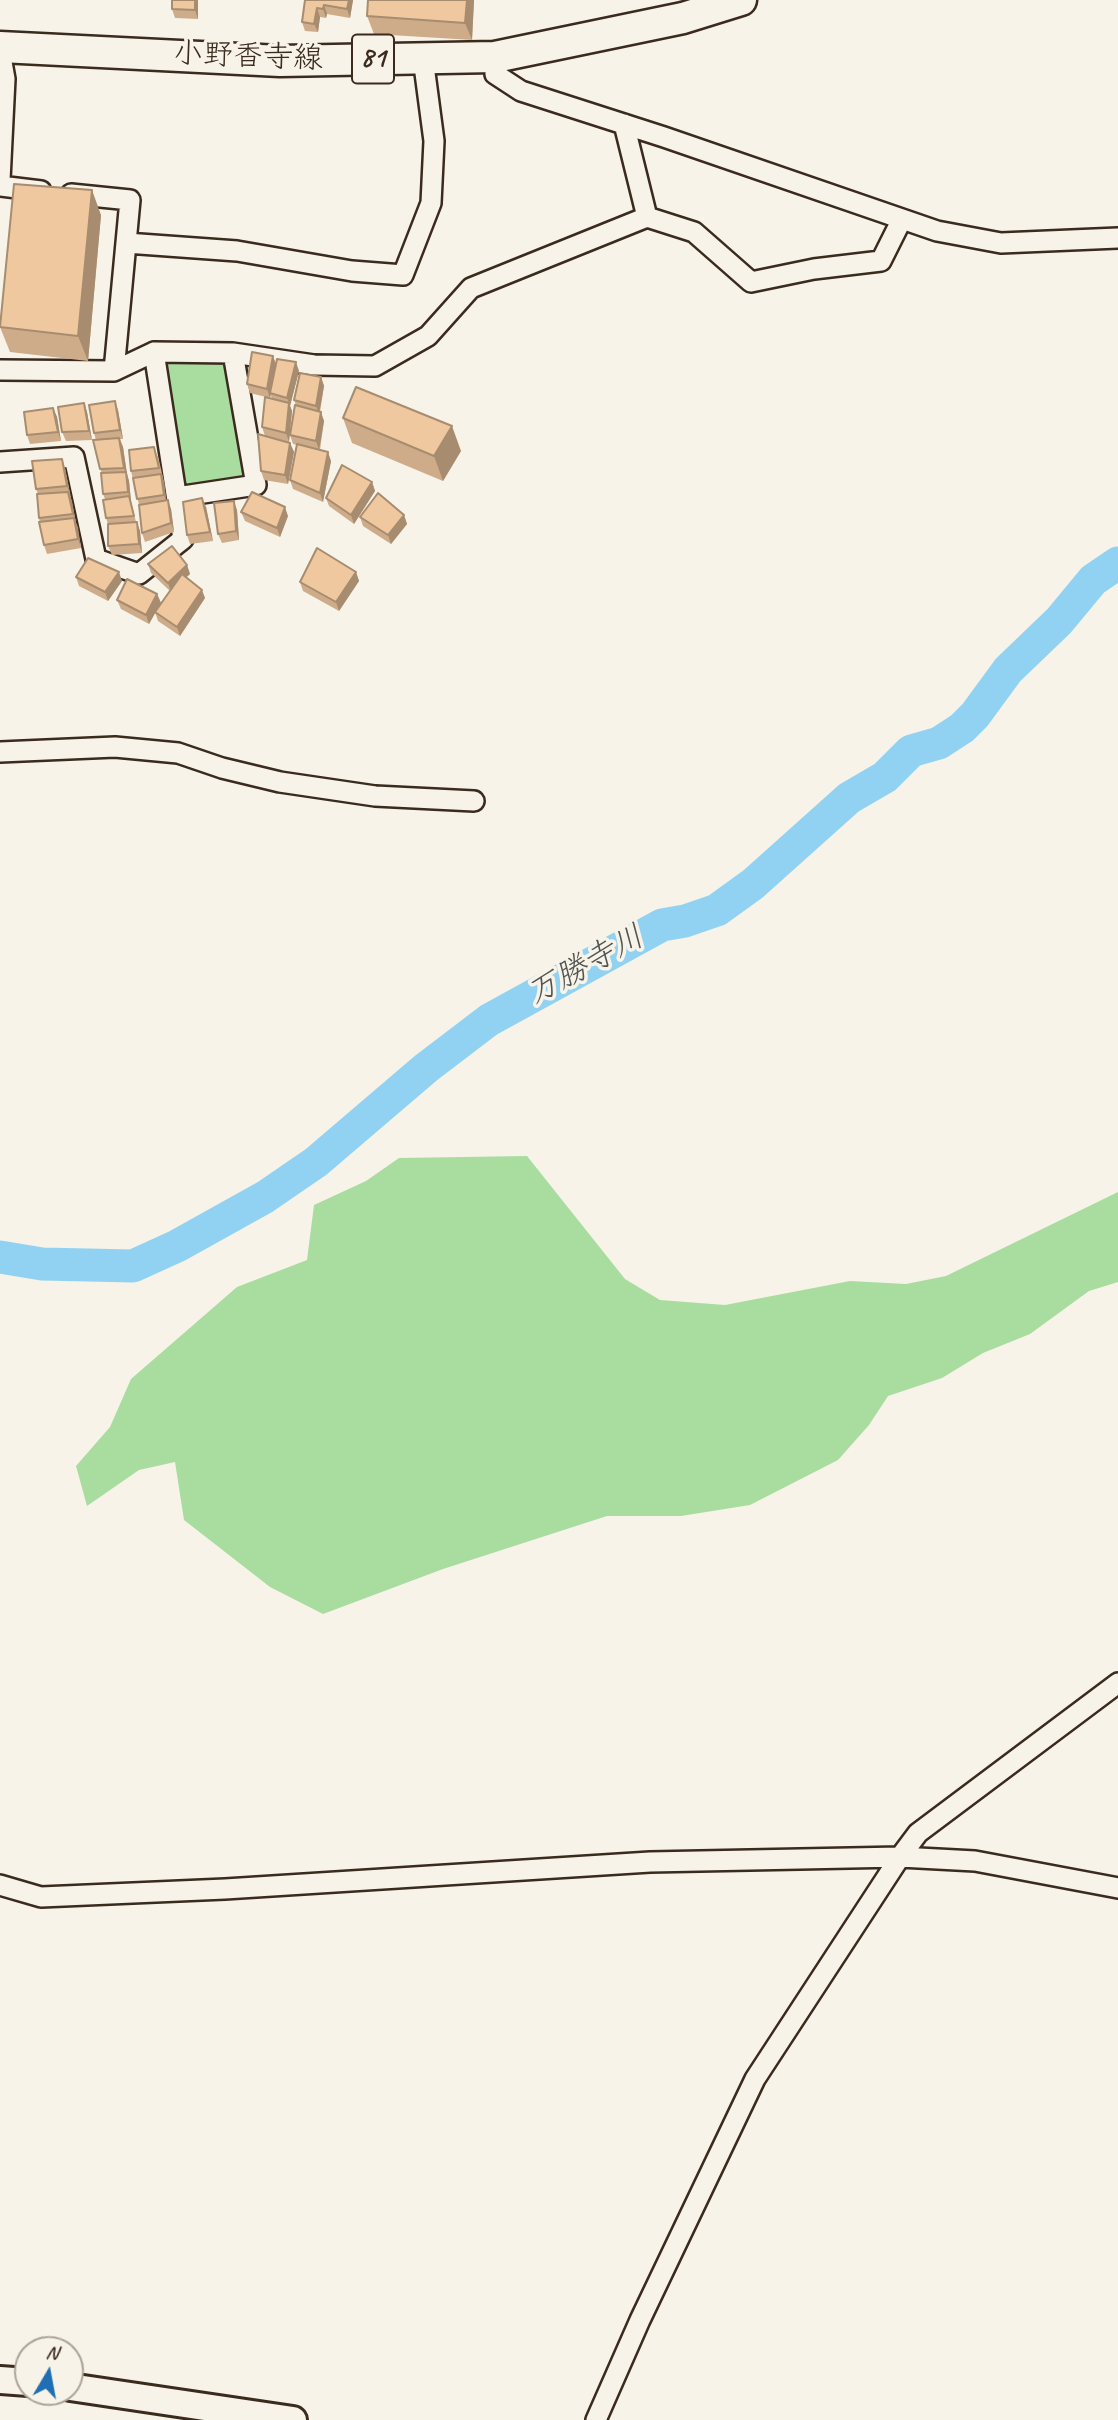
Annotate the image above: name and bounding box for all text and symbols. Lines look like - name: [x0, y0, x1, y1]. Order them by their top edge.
- road number: 81: [352, 34, 394, 84]
- street label: 小野香寺線: [172, 36, 324, 78]
- water label: 万勝寺川: [521, 918, 651, 1014]
- north arrow: [14, 2336, 84, 2406]
- text: N: [44, 2339, 60, 2365]

